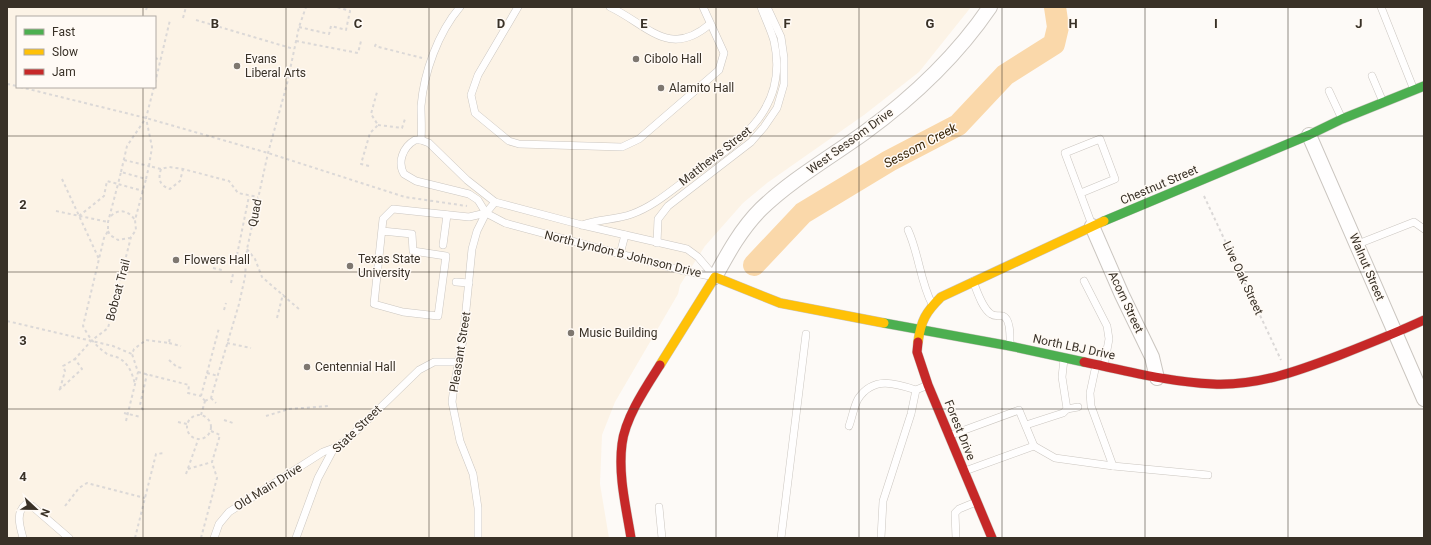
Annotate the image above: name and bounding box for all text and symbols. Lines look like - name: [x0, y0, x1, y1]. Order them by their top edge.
- legend: [16, 16, 156, 88]
- text: B: [211, 16, 219, 31]
- text: C: [354, 16, 363, 31]
- text: D: [497, 16, 505, 31]
- text: E: [640, 16, 648, 31]
- text: F: [783, 16, 791, 31]
- text: G: [926, 16, 935, 31]
- text: H: [1068, 16, 1078, 31]
- text: I: [1214, 16, 1218, 31]
- text: J: [1355, 16, 1363, 31]
- text: Fast: [52, 25, 75, 39]
- text: Slow: [52, 45, 78, 59]
- place label: Evans Liberal Arts: [245, 52, 306, 80]
- place label: Cibolo Hall: [644, 52, 702, 66]
- marker: Cibolo Hall: [631, 54, 641, 64]
- marker: Evans Liberal Arts: [232, 61, 242, 71]
- text: Jam: [52, 65, 76, 79]
- place label: Alamito Hall: [669, 81, 734, 95]
- marker: Alamito Hall: [656, 83, 666, 93]
- street label: West Sessom Drive: [804, 105, 896, 177]
- water label: Sessom Creek: [881, 120, 960, 171]
- street label: Matthews Street: [676, 123, 754, 189]
- street label: Chestnut Street: [1118, 162, 1200, 208]
- text: 2: [19, 197, 27, 212]
- street label: Quad: [245, 198, 265, 228]
- street label: North Lyndon B Johnson Drive: [543, 228, 703, 280]
- street label: Walnut Street: [1347, 231, 1387, 303]
- street label: Live Oak Street: [1220, 239, 1266, 317]
- place label: Texas State University: [358, 252, 420, 280]
- place label: Flowers Hall: [184, 253, 250, 267]
- marker: Flowers Hall: [171, 255, 181, 265]
- street label: Bobcat Trail: [103, 258, 133, 322]
- marker: Texas State University: [345, 261, 355, 271]
- street label: Acorn Street: [1106, 269, 1146, 335]
- street label: Pleasant Street: [447, 311, 473, 393]
- place label: Music Building: [579, 326, 657, 340]
- marker: Music Building: [566, 328, 576, 338]
- street label: North LBJ Drive: [1032, 331, 1116, 363]
- text: 3: [19, 333, 27, 348]
- place label: Centennial Hall: [315, 360, 396, 374]
- marker: Centennial Hall: [302, 362, 312, 372]
- street label: Forest Drive: [942, 398, 978, 462]
- street label: State Street: [330, 402, 384, 456]
- street label: Old Main Drive: [231, 461, 305, 513]
- text: 4: [19, 469, 27, 484]
- north arrow: [16, 489, 56, 529]
- text: N: [37, 507, 52, 519]

